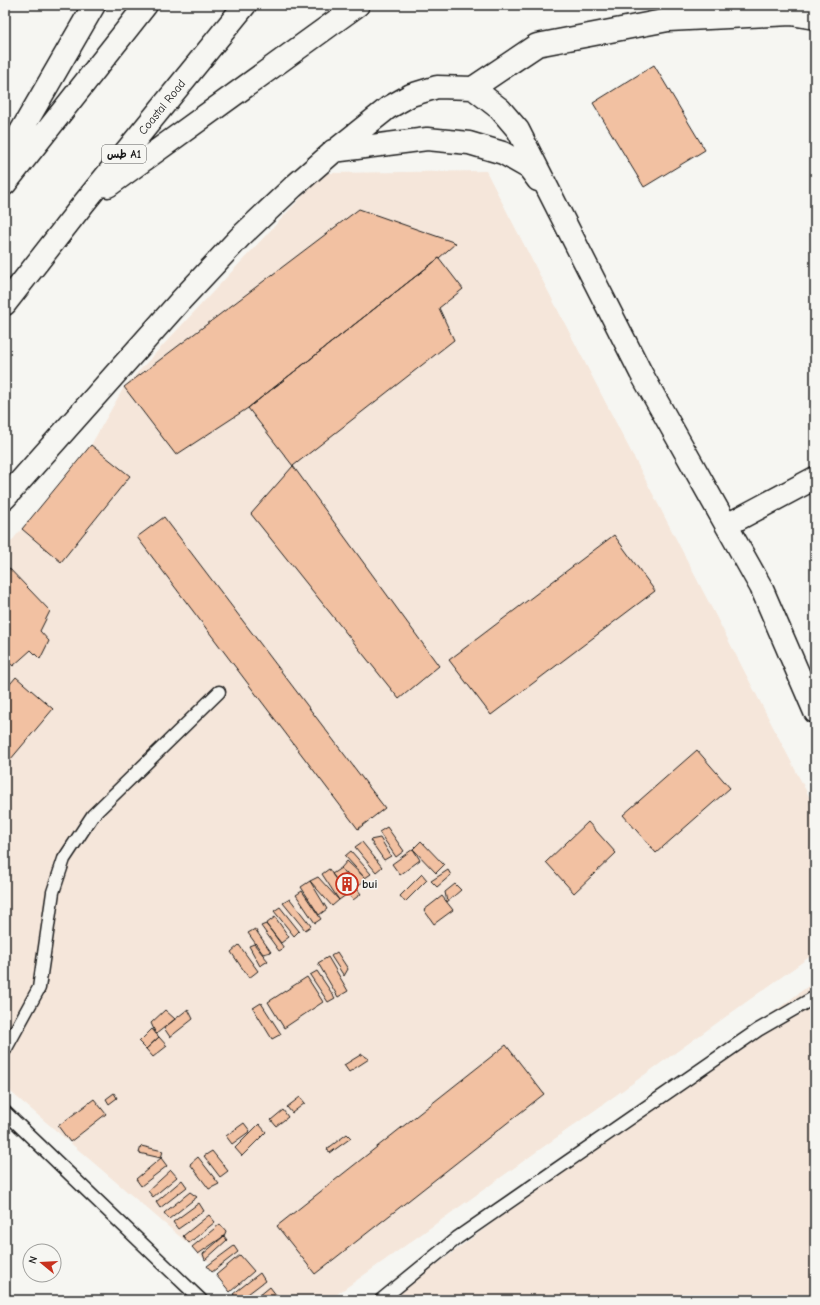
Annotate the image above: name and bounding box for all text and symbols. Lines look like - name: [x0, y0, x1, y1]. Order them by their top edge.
- street label: Coastal Road: [136, 77, 188, 137]
- road number: طس A1: [102, 145, 146, 163]
- building icon: bui: [334, 871, 360, 897]
- place label: bui: [362, 877, 378, 891]
- north arrow: [22, 1243, 62, 1283]
- text: N: [26, 1255, 40, 1265]

